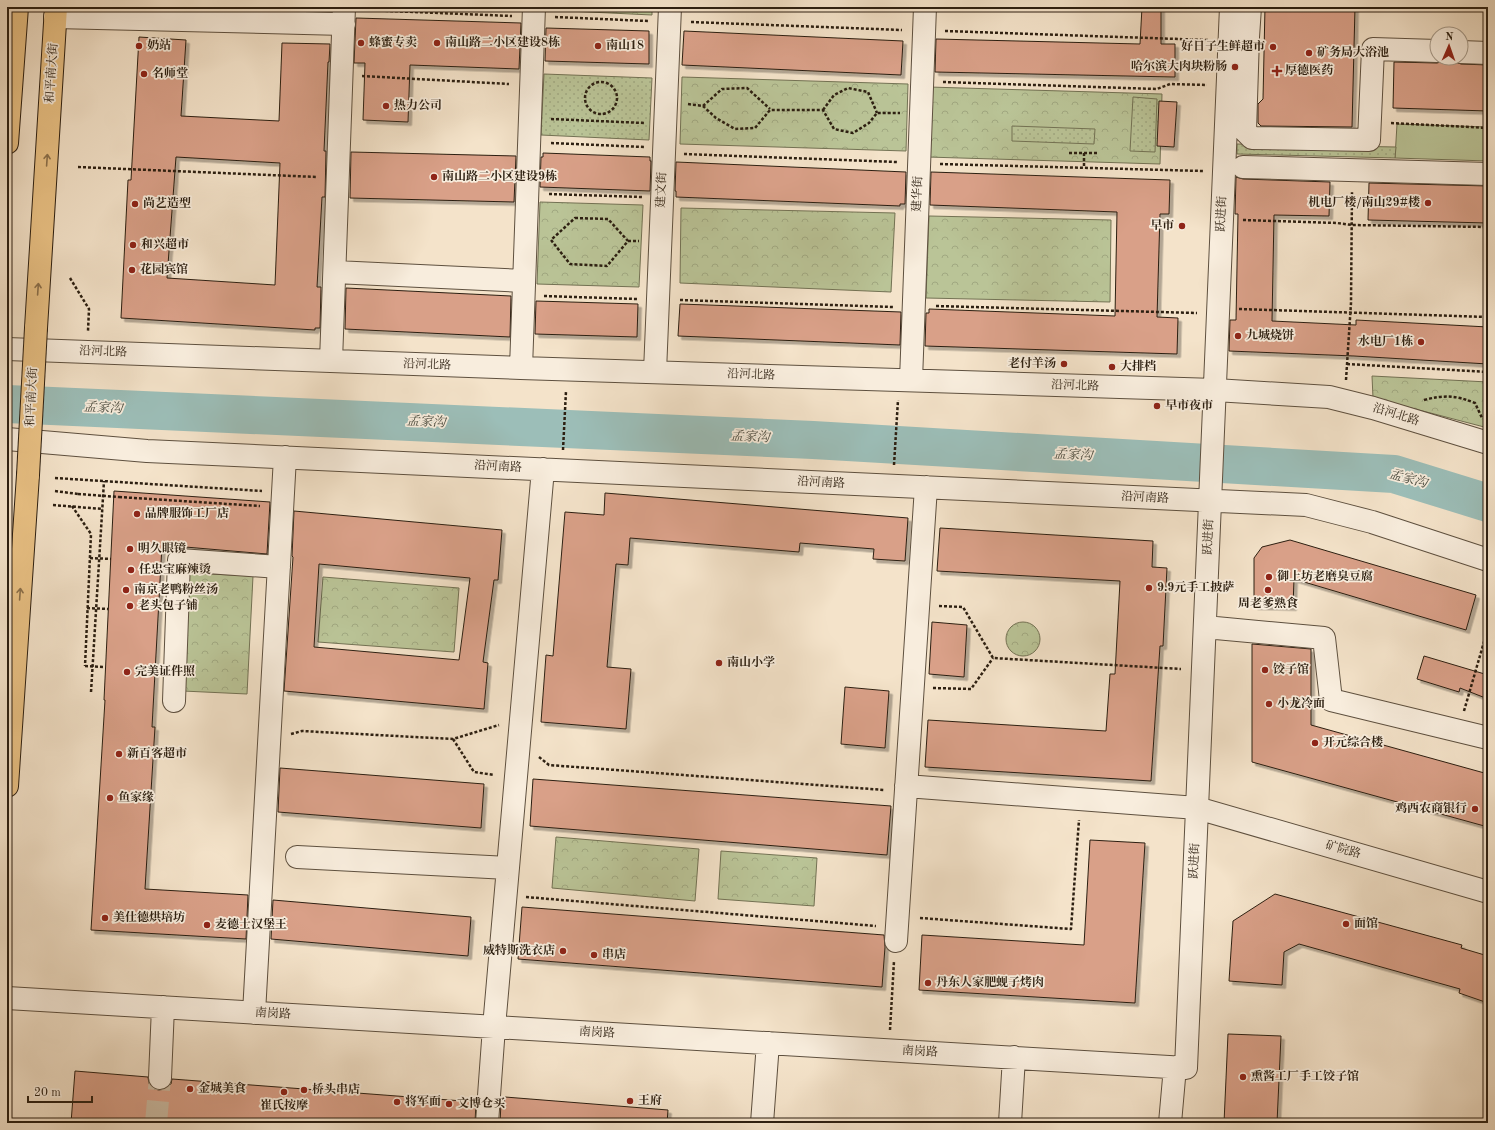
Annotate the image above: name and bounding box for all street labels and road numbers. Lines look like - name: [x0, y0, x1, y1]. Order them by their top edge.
- street label: 和平南大街: [42, 42, 60, 103]
- street label: 建文街: [653, 171, 669, 208]
- street label: 建华街: [909, 175, 925, 212]
- street label: 跃进街: [1213, 195, 1229, 232]
- street label: 沿河北路: [79, 343, 127, 359]
- street label: 沿河北路: [403, 356, 451, 372]
- street label: 和平南大街: [22, 366, 40, 427]
- street label: 沿河北路: [727, 366, 775, 382]
- street label: 沿河北路: [1051, 377, 1099, 393]
- street label: 沿河北路: [1371, 400, 1421, 428]
- street label: 沿河南路: [474, 458, 522, 474]
- street label: 沿河南路: [797, 474, 845, 490]
- street label: 沿河南路: [1121, 489, 1169, 505]
- street label: 跃进街: [1200, 518, 1216, 555]
- street label: 矿院路: [1324, 837, 1363, 861]
- street label: 跃进街: [1186, 842, 1202, 879]
- street label: 南岗路: [255, 1005, 291, 1021]
- street label: 南岗路: [579, 1024, 615, 1040]
- street label: 南岗路: [902, 1043, 938, 1059]

